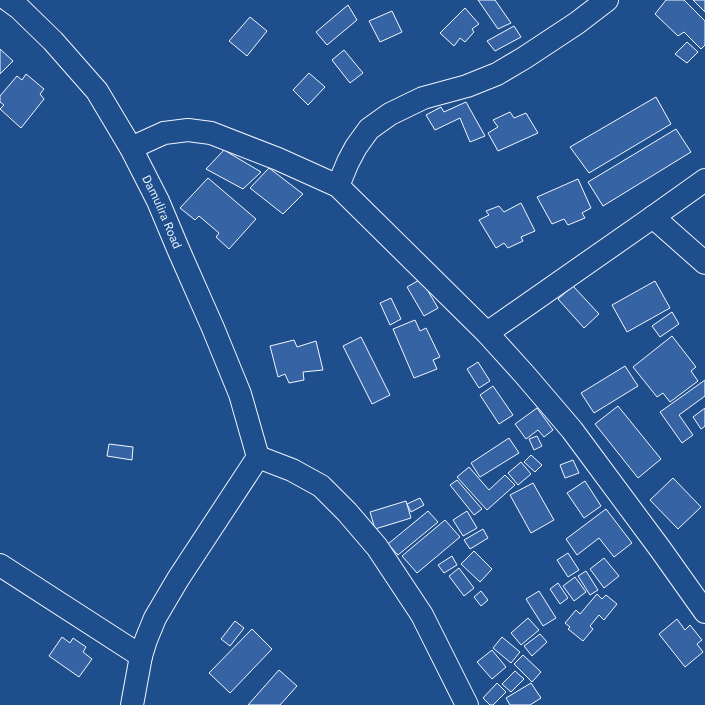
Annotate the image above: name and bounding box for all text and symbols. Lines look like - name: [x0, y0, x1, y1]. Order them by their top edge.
- street label: Damulira Road: [139, 172, 185, 251]

